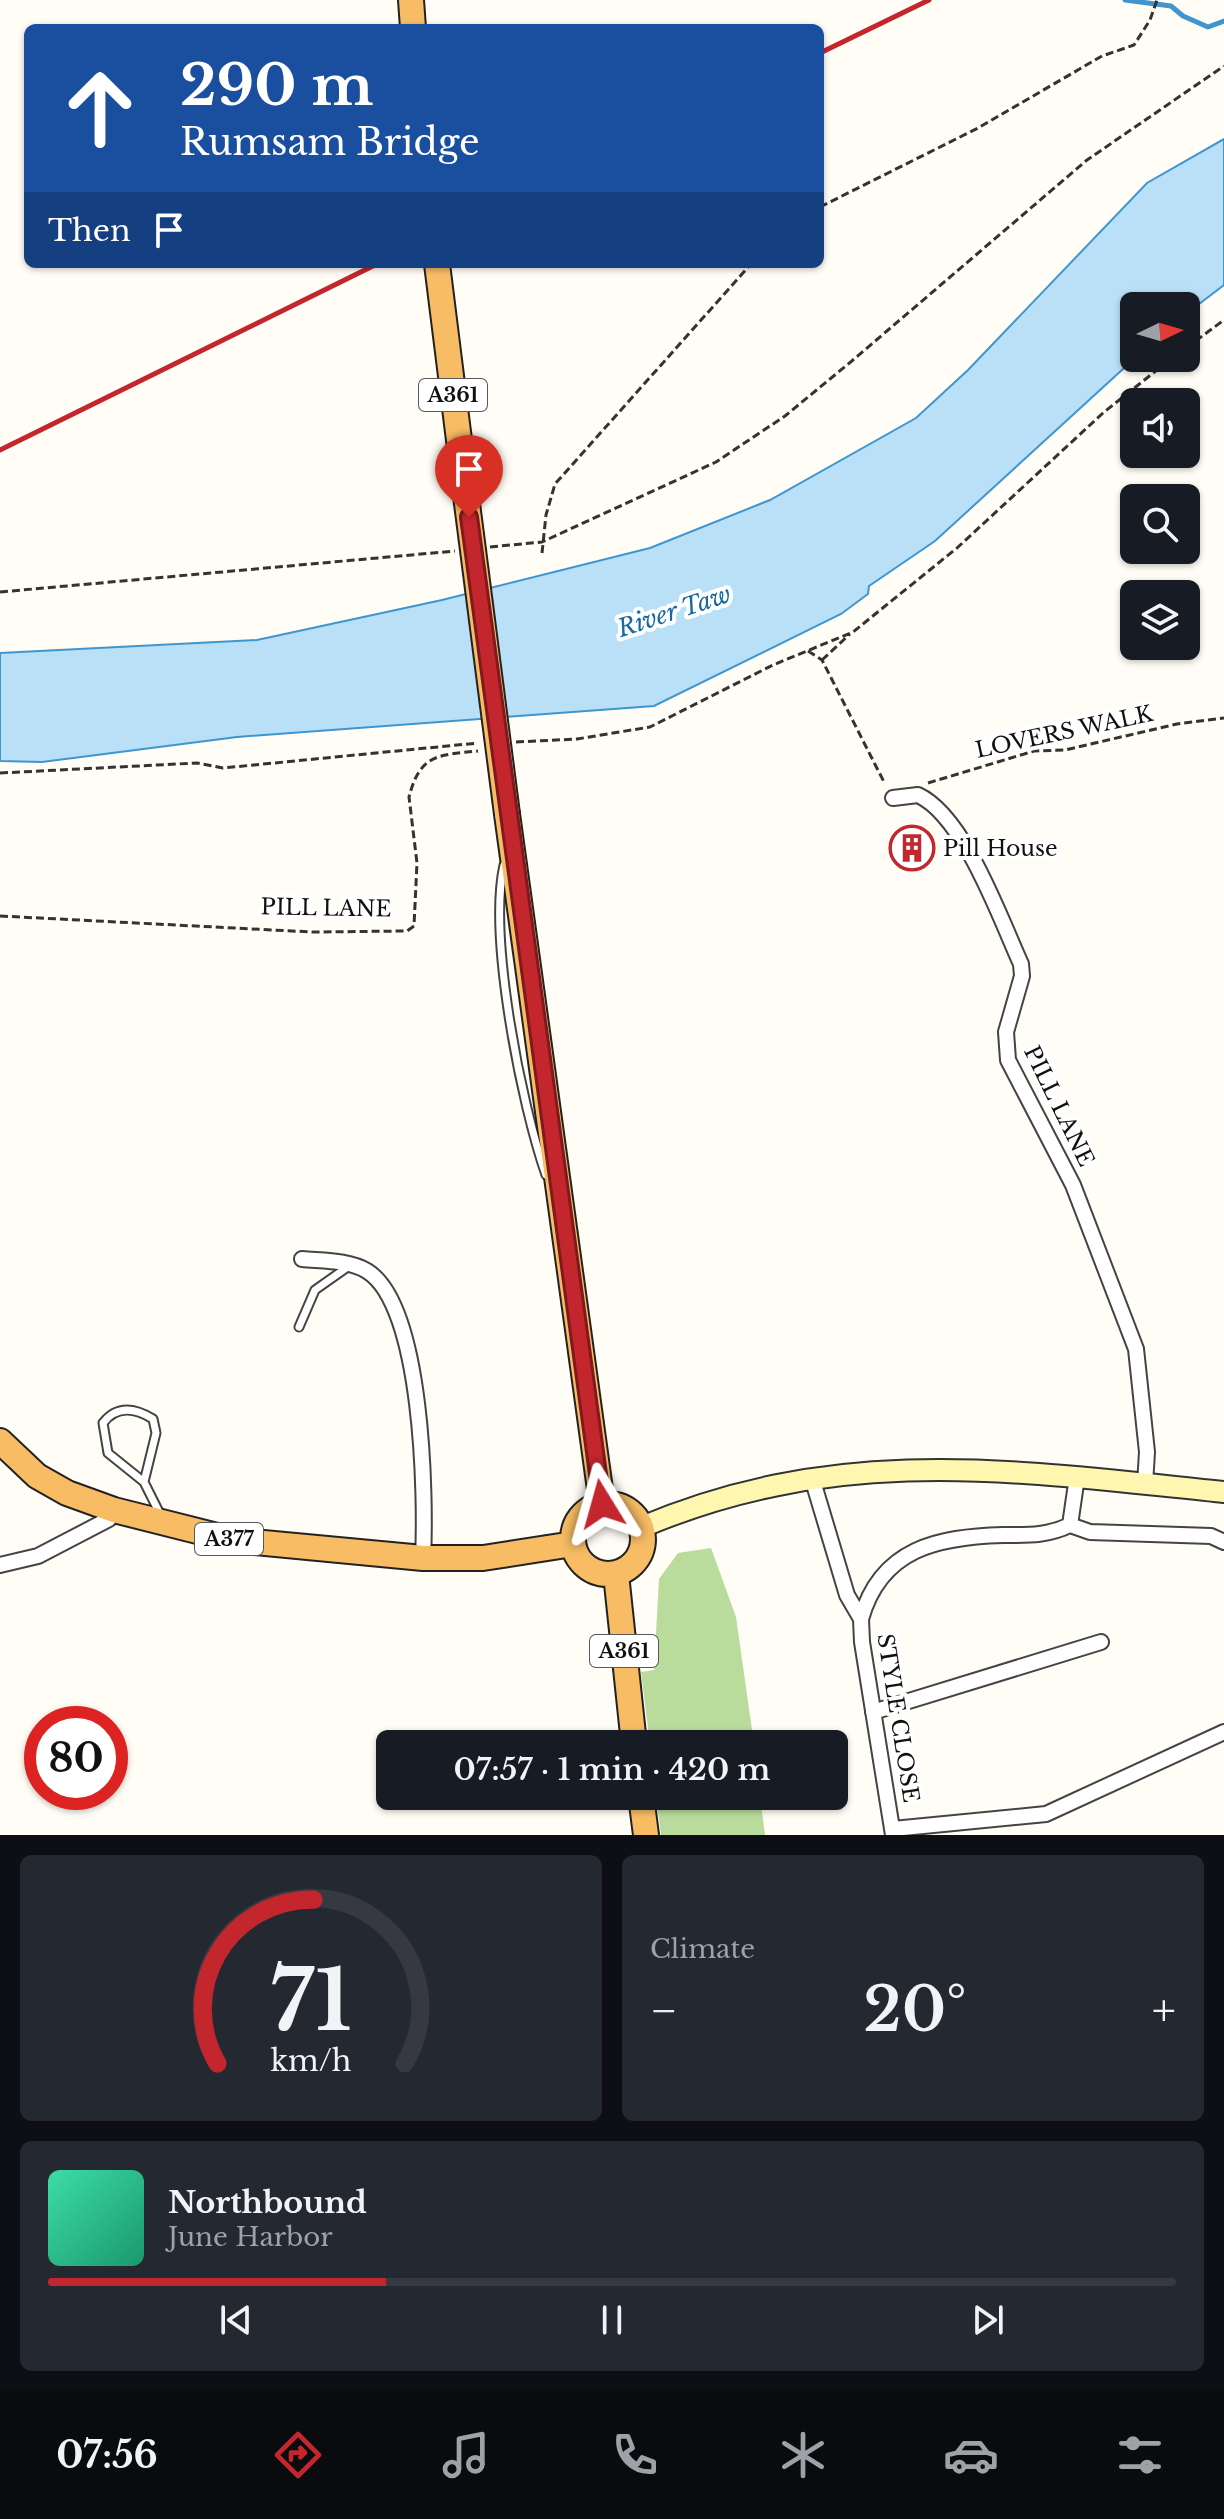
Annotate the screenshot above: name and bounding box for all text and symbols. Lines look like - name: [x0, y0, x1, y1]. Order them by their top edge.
- text: 290 m: [180, 51, 373, 120]
- icon: ahead: [48, 56, 152, 160]
- text: Rumsam Bridge: [180, 120, 480, 165]
- icon: arrive: [147, 208, 191, 252]
- text: Then: [48, 212, 131, 249]
- north arrow: [1120, 292, 1200, 372]
- map controls: [1120, 292, 1200, 660]
- road number: A361: [419, 379, 487, 411]
- button: sound: [1120, 388, 1200, 468]
- pin: [435, 435, 503, 517]
- icon: arrive: [447, 447, 491, 491]
- button: search: [1120, 484, 1200, 564]
- water label: River Taw: [613, 579, 734, 643]
- button: layers: [1120, 580, 1200, 660]
- street label: LOVERS WALK: [973, 700, 1156, 764]
- building icon: Pill House: [888, 824, 936, 872]
- place label: Pill House: [943, 835, 1058, 862]
- street label: PILL LANE: [260, 893, 392, 923]
- street label: PILL LANE: [1018, 1041, 1100, 1171]
- position arrow: [560, 1462, 644, 1546]
- road number: A377: [195, 1523, 263, 1555]
- street label: STYLE CLOSE: [871, 1632, 925, 1804]
- road number: A361: [590, 1635, 658, 1667]
- speed limit sign: 80: [24, 1706, 128, 1810]
- text: 07:57 · 1 min · 420 m: [454, 1751, 770, 1788]
- text: Climate: [650, 1933, 755, 1965]
- text: 71: [270, 1949, 352, 2052]
- text: 20°: [863, 1973, 966, 2047]
- text: −: [650, 1983, 678, 2038]
- text: +: [1152, 1983, 1176, 2038]
- text: km/h: [270, 2043, 352, 2079]
- text: Northbound: [168, 2184, 367, 2221]
- text: June Harbor: [168, 2221, 333, 2253]
- icon: previous: [214, 2298, 258, 2342]
- icon: pause: [590, 2298, 634, 2342]
- icon: next: [966, 2298, 1010, 2342]
- icon: directions: [270, 2427, 326, 2483]
- icon: music: [438, 2427, 494, 2483]
- icon: phone: [607, 2427, 663, 2483]
- icon: climate: [775, 2427, 831, 2483]
- icon: car: [943, 2427, 999, 2483]
- icon: filters: [1112, 2427, 1168, 2483]
- text: 07:56: [56, 2433, 158, 2478]

